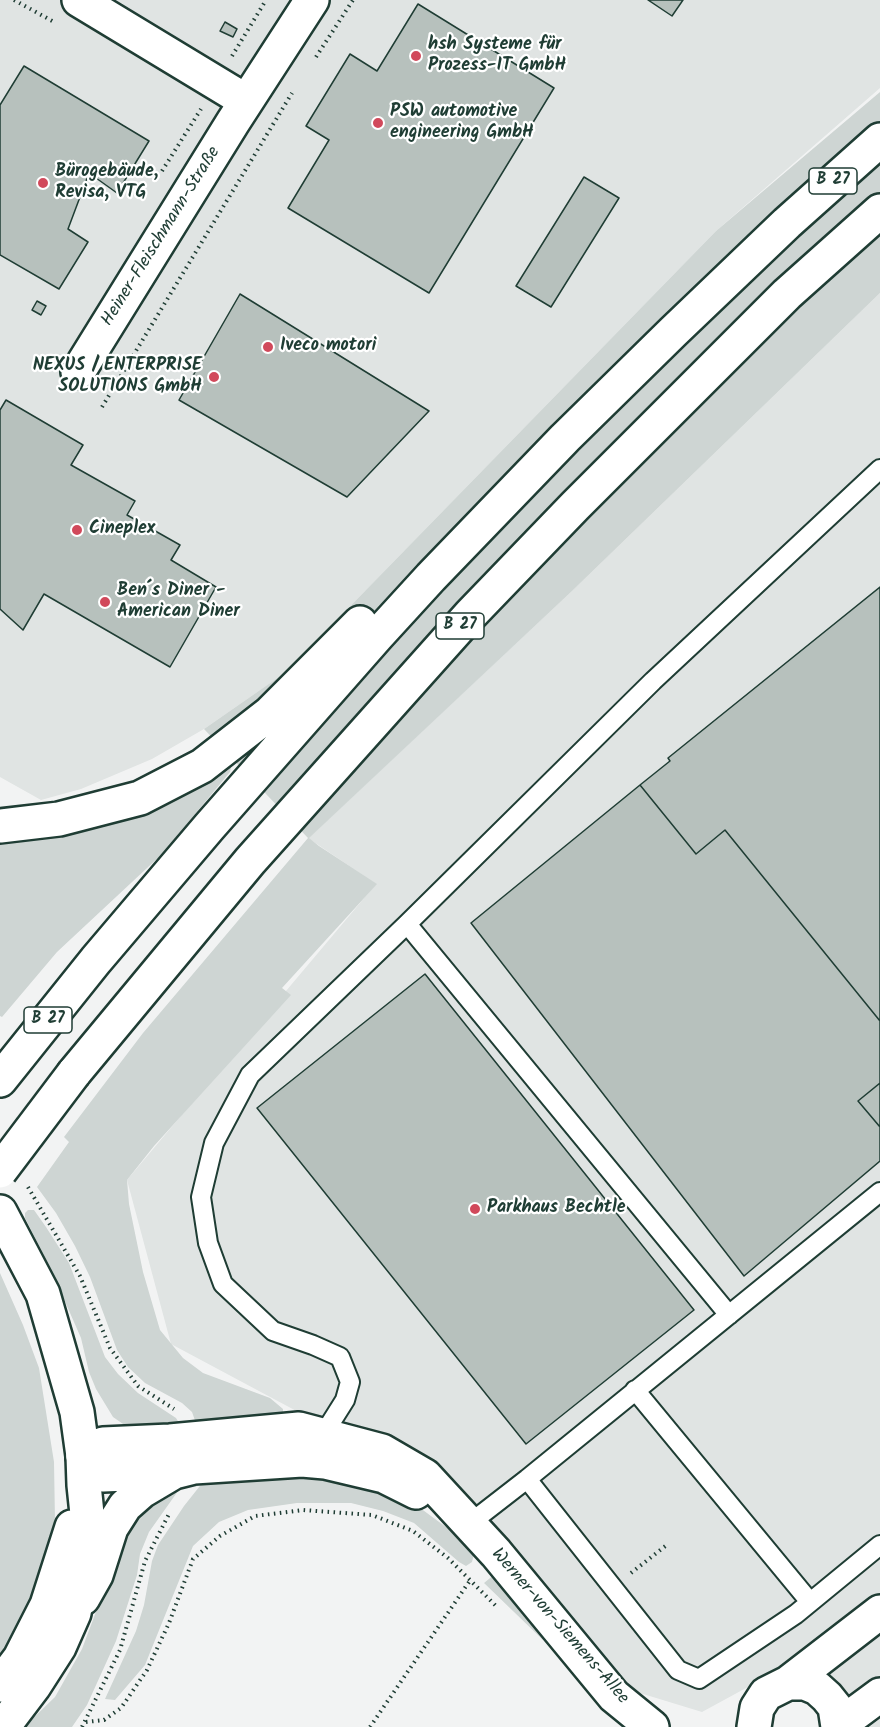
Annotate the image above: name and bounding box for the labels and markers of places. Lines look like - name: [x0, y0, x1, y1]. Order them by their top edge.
- place label: hsh Systeme für Prozess-IT GmbH: [428, 35, 566, 78]
- marker: hsh Systeme für Prozess-IT GmbH: [409, 49, 423, 63]
- place label: PSW automotive engineering GmbH: [390, 102, 534, 144]
- marker: PSW automotive engineering GmbH: [371, 116, 385, 130]
- place label: Bürogebäude, Revisa, VTG: [55, 162, 158, 204]
- marker: Bürogebäude, Revisa, VTG: [36, 176, 50, 190]
- place label: Iveco motori: [280, 336, 376, 358]
- marker: Iveco motori: [261, 340, 275, 354]
- place label: NEXUS / ENTERPRISE SOLUTIONS GmbH: [33, 356, 202, 398]
- marker: NEXUS / ENTERPRISE SOLUTIONS GmbH: [207, 370, 221, 384]
- place label: Cineplex: [89, 519, 155, 541]
- marker: Cineplex: [70, 523, 84, 537]
- place label: Ben´s Diner - American Diner: [117, 581, 240, 624]
- marker: Ben´s Diner - American Diner: [98, 595, 112, 609]
- place label: Parkhaus Bechtle: [487, 1198, 625, 1220]
- marker: Parkhaus Bechtle: [468, 1202, 482, 1216]

